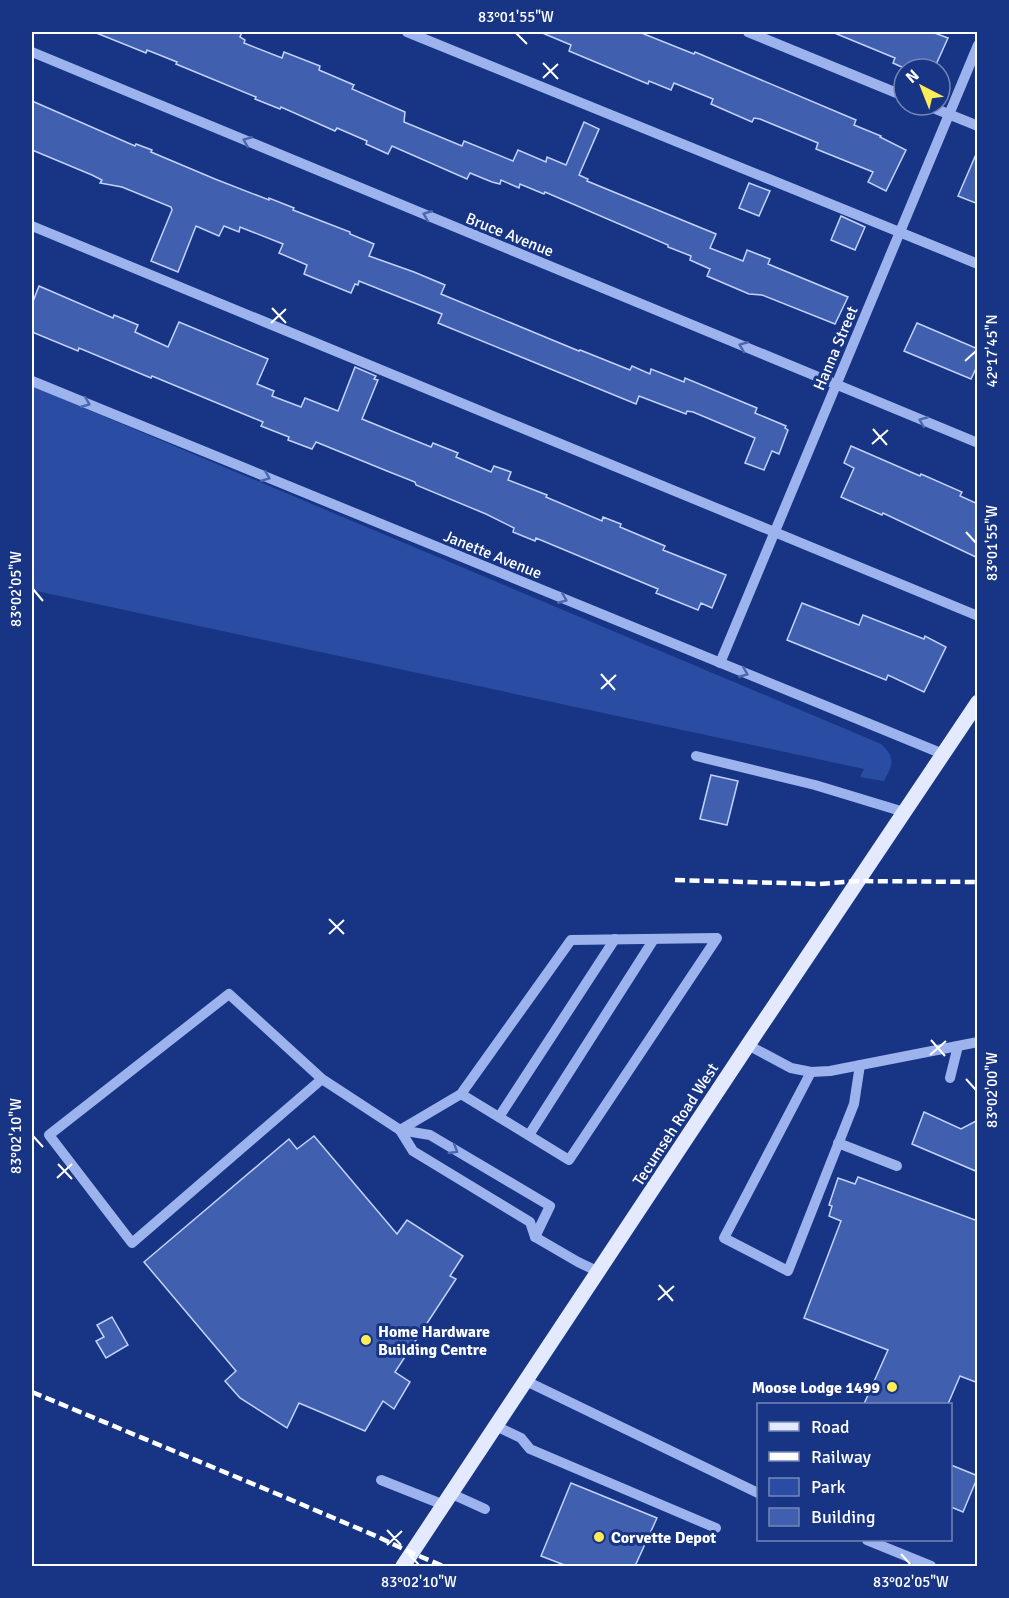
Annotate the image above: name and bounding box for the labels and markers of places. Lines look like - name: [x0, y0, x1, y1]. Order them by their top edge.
- place label: Home Hardware Building Centre: [378, 1322, 490, 1360]
- marker: Home Hardware Building Centre: [359, 1333, 373, 1347]
- place label: Moose Lodge 1499: [752, 1378, 880, 1398]
- marker: Moose Lodge 1499: [885, 1380, 899, 1394]
- place label: Corvette Depot: [611, 1528, 716, 1548]
- marker: Corvette Depot: [592, 1530, 606, 1544]

